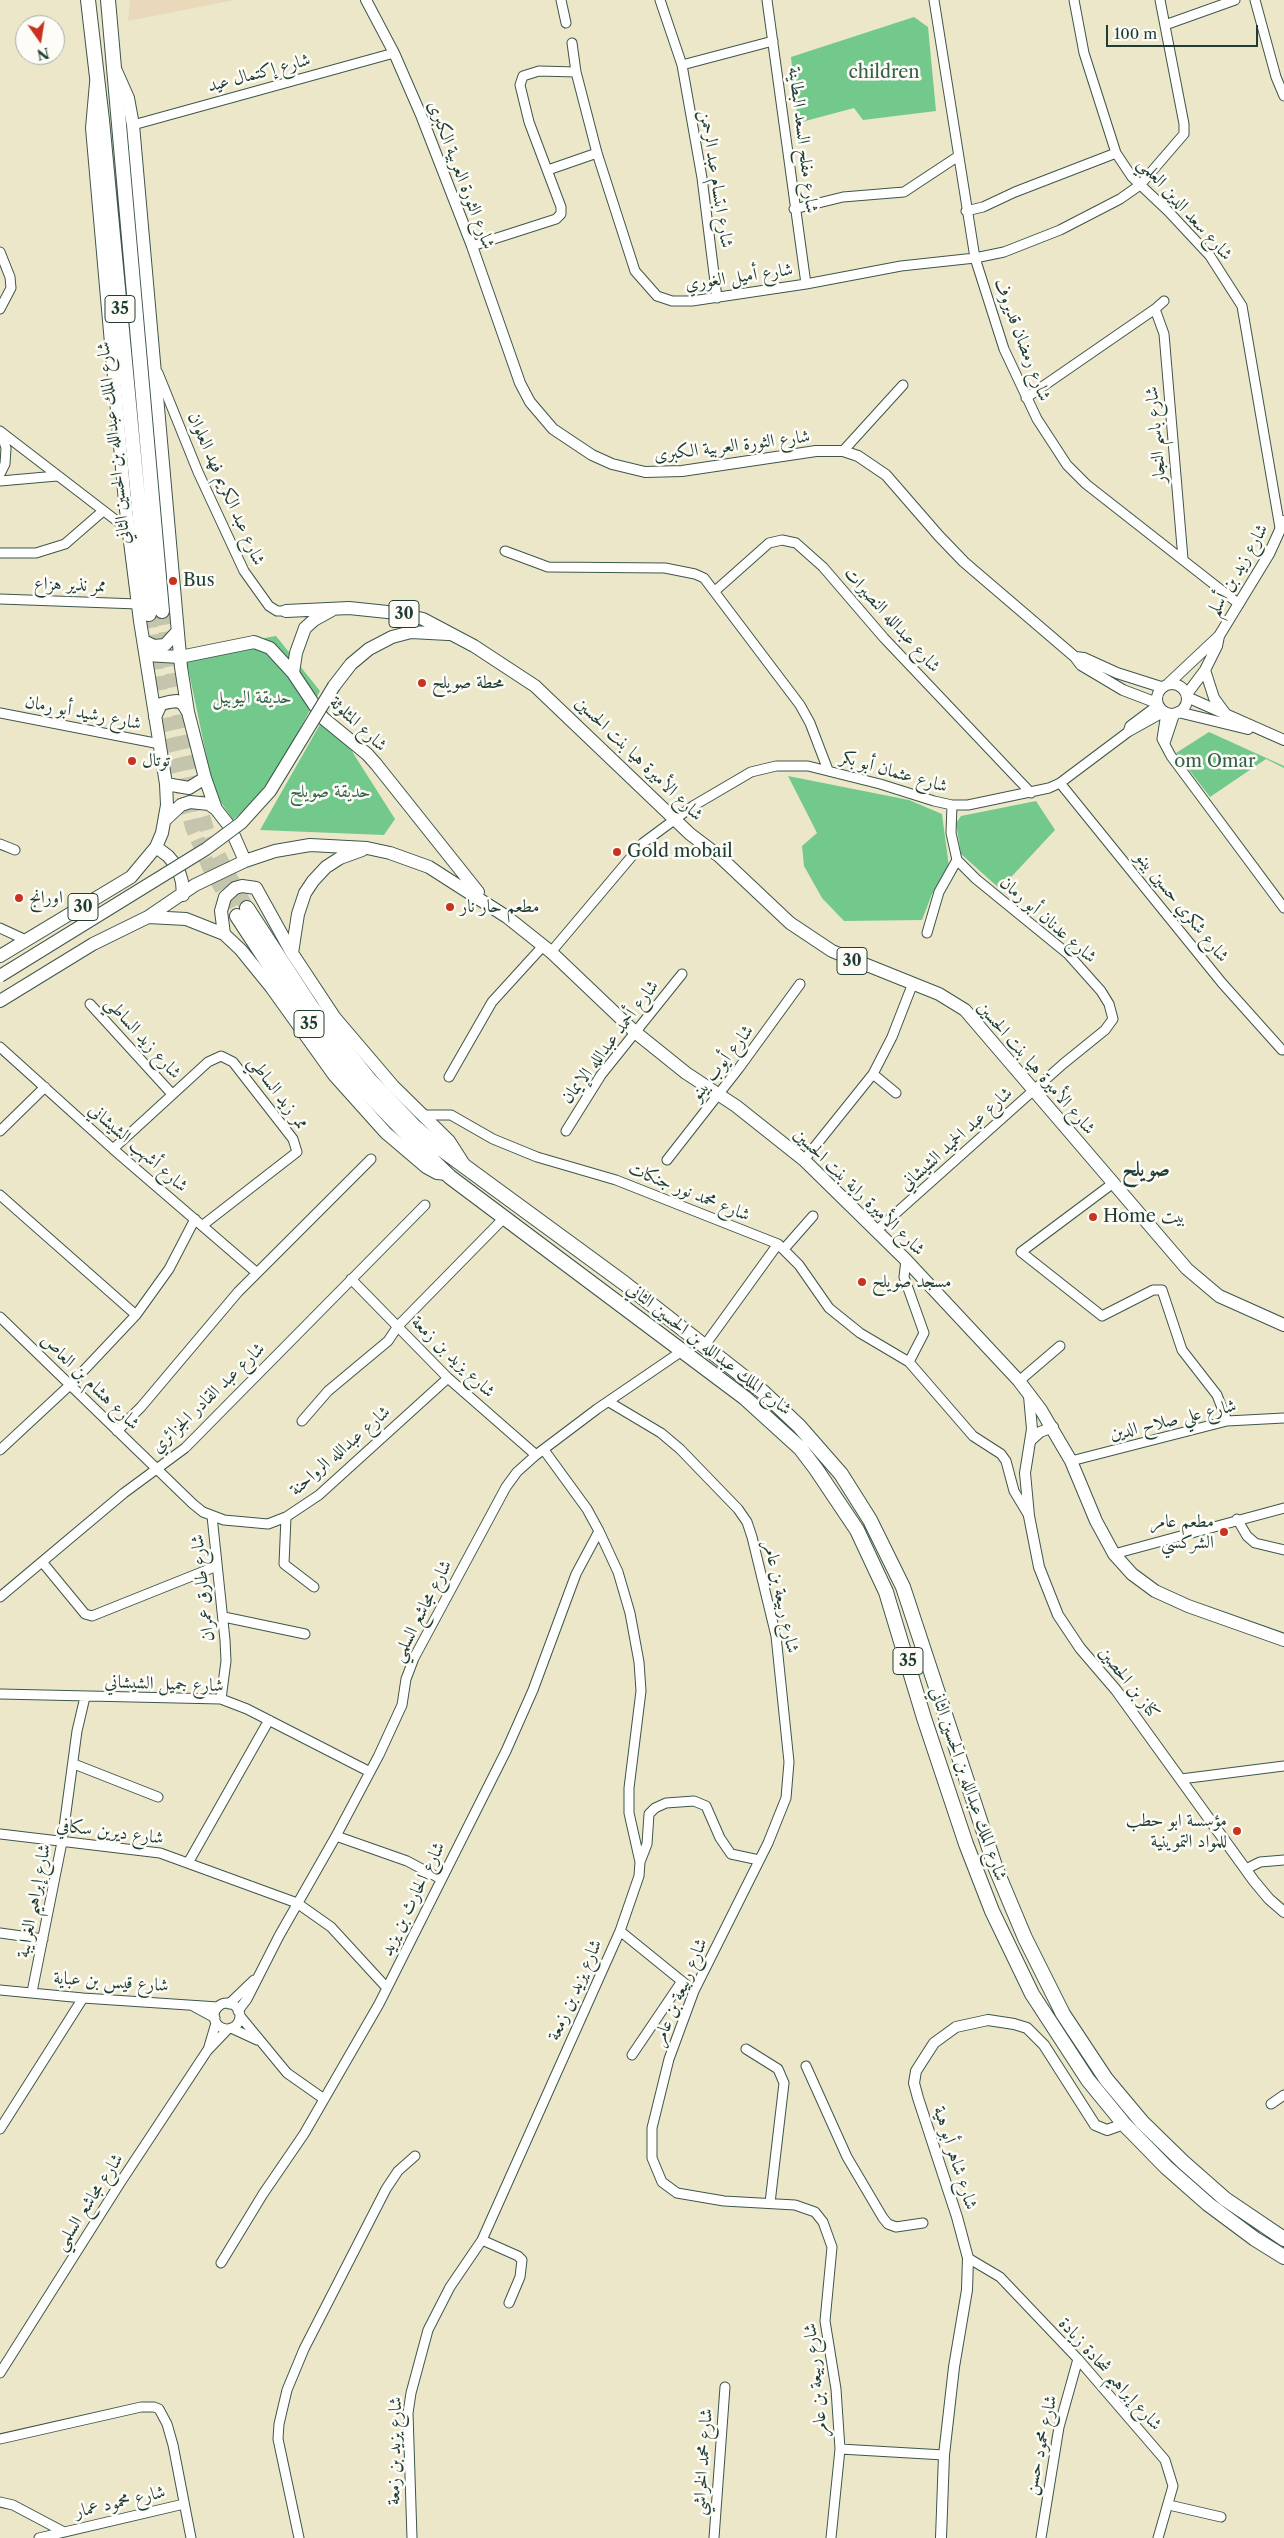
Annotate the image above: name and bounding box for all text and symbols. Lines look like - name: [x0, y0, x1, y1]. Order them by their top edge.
- north arrow: [15, 15, 65, 65]
- scale bar: [1109, 15, 1262, 47]
- text: 100 m: [1114, 24, 1157, 43]
- text: N: [35, 44, 51, 64]
- street label: شارع إكتمال عيد: [205, 49, 313, 97]
- park label: children: [848, 62, 920, 84]
- street label: شارع مفلح السعد البطاينة: [783, 65, 823, 215]
- street label: شارع الثورة العربية الكبرى: [423, 98, 499, 252]
- street label: شارع ابتسام عبد الرحمن: [694, 109, 738, 249]
- street label: شارع سعد الدين العلمي: [1133, 153, 1237, 265]
- street label: شارع أميل الغوري: [684, 259, 794, 295]
- street label: شارع رمضان قديروف: [989, 276, 1055, 404]
- road number: 35: [105, 296, 135, 322]
- street label: شارع الملك عبدالله بن الحسين الثاني: [93, 341, 135, 545]
- street label: شارع باسم النجار: [1141, 386, 1171, 484]
- street label: شارع عبد الكريم فهد العلوان: [183, 409, 269, 569]
- street label: شارع الثورة العربية الكبرى: [653, 426, 811, 466]
- street label: شارع زيد بن أسلم: [1203, 520, 1273, 620]
- street label: شارع عبدالله النصيرات: [839, 563, 945, 677]
- place label: Bus: [183, 570, 214, 592]
- street label: ممر نذير هزاع: [34, 573, 106, 597]
- marker: Bus: [167, 575, 179, 587]
- road number: 30: [389, 600, 419, 628]
- place label: محطة صويلح: [432, 672, 504, 694]
- marker: محطة صويلح: [416, 677, 428, 689]
- park label: حديقة اليوبيل: [212, 687, 292, 709]
- street label: شارع رشيد أبو رمان: [23, 691, 143, 735]
- street label: شارع المثلوثة: [325, 692, 391, 756]
- street label: شارع الأميرة هيا بنت الحسين: [570, 692, 708, 826]
- street label: شارع عثمان أبو بكر: [838, 746, 950, 798]
- place label: توتال: [142, 750, 170, 772]
- park label: om Omar: [1174, 751, 1256, 773]
- marker: توتال: [126, 755, 138, 767]
- park label: حديقة صويلح: [290, 781, 370, 803]
- place label: Gold mobail: [627, 841, 733, 863]
- marker: Gold mobail: [611, 846, 623, 858]
- street label: شارع شكري حسين بينو: [1131, 847, 1233, 967]
- street label: شارع عدنان أبو رمان: [995, 872, 1101, 968]
- place label: اورانج: [29, 887, 63, 909]
- marker: اورانج: [13, 892, 25, 904]
- road number: 30: [68, 894, 98, 920]
- place label: مطعم حار نار: [460, 896, 539, 918]
- marker: مطعم حار نار: [444, 901, 456, 913]
- road number: 30: [837, 948, 867, 974]
- street label: شارع أحمد عبدالله الإيمان: [556, 976, 664, 1108]
- street label: شارع زيد الساطي: [100, 992, 186, 1084]
- street label: شارع الأميرة هيا بنت الحسين: [972, 997, 1100, 1139]
- road number: 35: [294, 1011, 324, 1038]
- street label: شارع أيوب بينو: [686, 1021, 758, 1105]
- street label: ممر زيد الساطي: [243, 1052, 313, 1134]
- street label: شارع عبد الحميد الشيشاني: [895, 1083, 1017, 1195]
- street label: شارع أشهب الشيشاني: [84, 1099, 192, 1197]
- street label: شارع الأميرة راية بنت الحسين: [789, 1124, 929, 1260]
- district label: صويلح: [1122, 1157, 1170, 1183]
- street label: شارع محمد نور جنكات: [625, 1158, 753, 1226]
- place label: Home بيت: [1103, 1206, 1185, 1228]
- marker: Home بيت: [1087, 1211, 1099, 1223]
- place label: مسجد صويلح: [872, 1271, 952, 1293]
- marker: مسجد صويلح: [856, 1276, 868, 1288]
- street label: شارع الملك عبدالله بن الحسين الثاني: [622, 1278, 796, 1420]
- street label: شارع يزيد بن زمعة: [406, 1312, 500, 1402]
- street label: شارع هشام بن العاص: [36, 1329, 144, 1435]
- street label: شارع عبد القادر الجزائري: [147, 1338, 269, 1458]
- street label: شارع علي صلاح الدين: [1107, 1395, 1239, 1445]
- street label: شارع عبدالله الرواحنة: [285, 1401, 395, 1501]
- place label: مطعم عامر الشركسي: [1150, 1511, 1214, 1554]
- marker: مطعم عامر الشركسي: [1218, 1526, 1230, 1538]
- street label: شارع طارق عمران: [187, 1533, 219, 1643]
- street label: شارع ربيعة بن عامر: [759, 1539, 803, 1655]
- street label: شارع مجاشع السلمي: [387, 1557, 457, 1665]
- street label: كناز بن الحصين: [1094, 1642, 1164, 1724]
- road number: 35: [893, 1648, 923, 1674]
- street label: شارع جميل الشيشاني: [104, 1671, 224, 1697]
- street label: شارع الملك عبدالله بن الحسين الثاني: [925, 1684, 1011, 1884]
- place label: مؤسسة ابو حطب للمواد التموينية: [1126, 1810, 1227, 1852]
- street label: شارع ديرين سكافي: [55, 1815, 165, 1849]
- marker: مؤسسة ابو حطب للمواد التموينية: [1231, 1825, 1243, 1837]
- street label: شارع الحارث بن يزيد: [376, 1839, 450, 1959]
- street label: شارع إبراهيم الغرايبة: [12, 1842, 56, 1960]
- street label: شارع ربيعة بن عامر: [648, 1935, 712, 2049]
- street label: شارع يزيد بن زمعة: [543, 1936, 607, 2044]
- street label: شارع قيس بن عباية: [53, 1967, 169, 1997]
- street label: شارع شاهر أبو هية: [928, 2104, 982, 2212]
- street label: شارع مجاشع السلمي: [50, 2149, 128, 2255]
- street label: شارع إبراهيم شحادة زيادة: [1054, 2313, 1166, 2435]
- street label: شارع ربيعة بن عامر: [799, 2322, 833, 2438]
- street label: شارع محمود حسن: [1020, 2393, 1062, 2497]
- street label: شارع يزيد بن زمعة: [383, 2397, 407, 2505]
- street label: شارع محمد الخراشي: [688, 2408, 718, 2516]
- street label: شارع محمود عمار: [73, 2481, 167, 2523]

